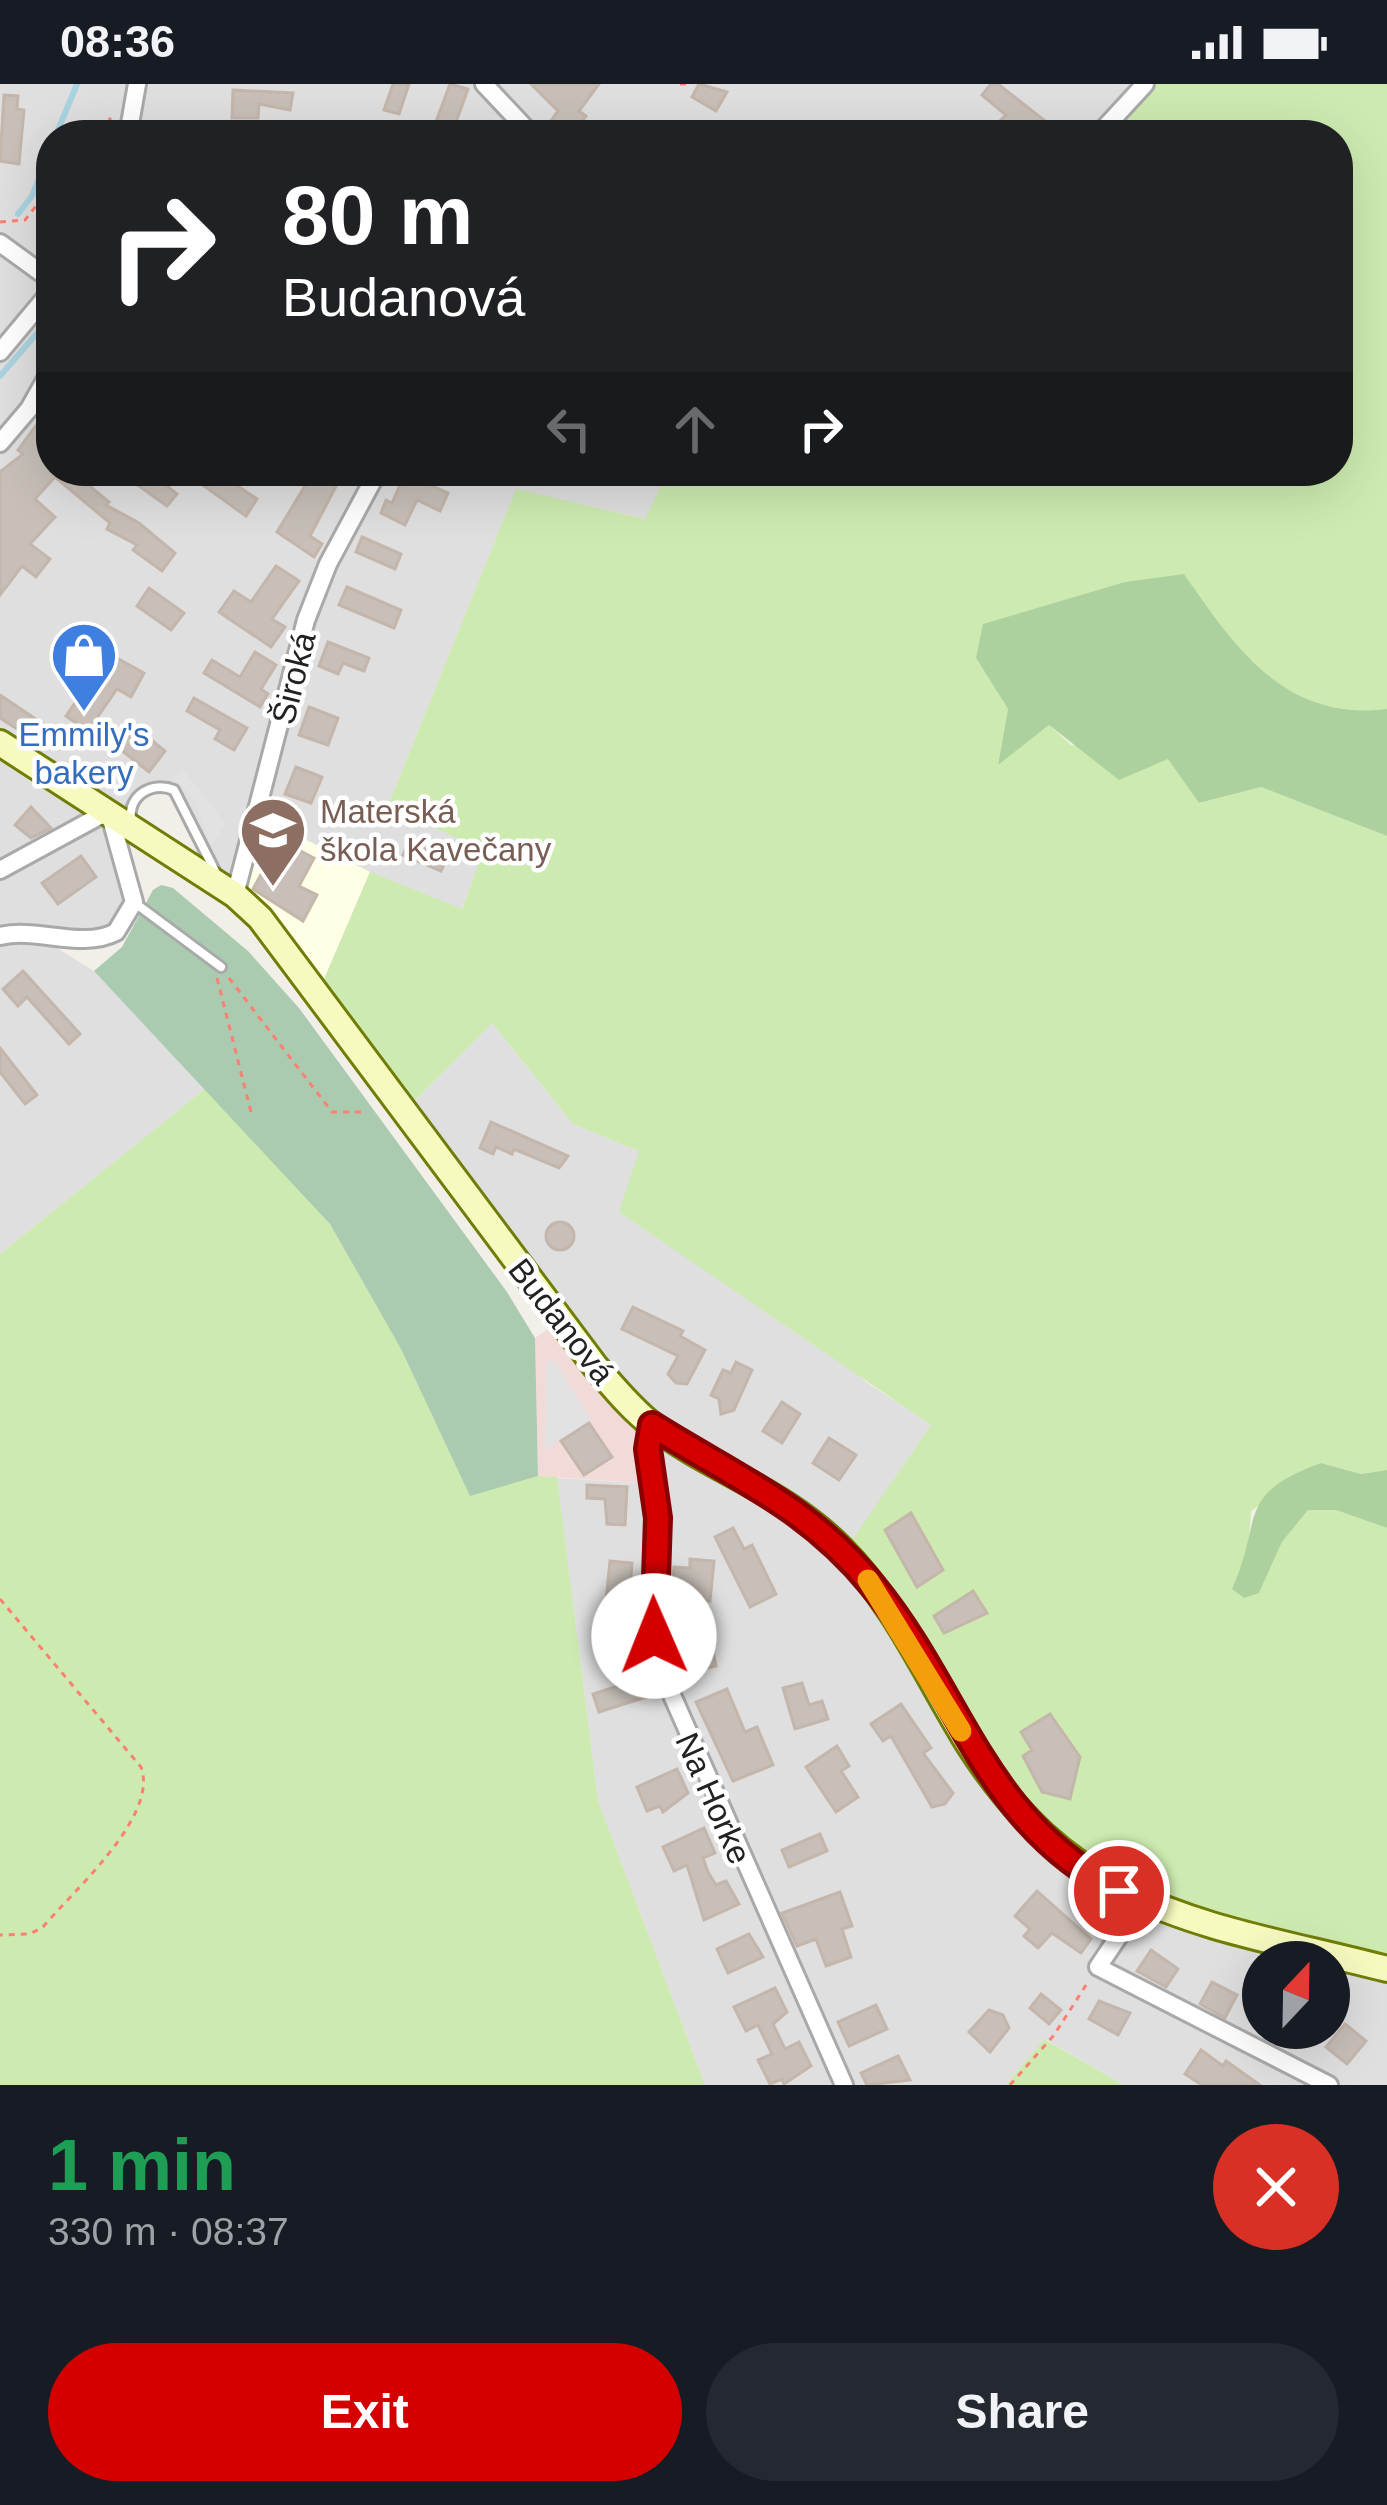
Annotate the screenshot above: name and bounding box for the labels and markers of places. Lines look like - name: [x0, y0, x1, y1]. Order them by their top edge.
- shop icon: Emmily's bakery: [49, 620, 119, 714]
- place label: Emmily's bakery: [19, 716, 149, 791]
- place label: Materská škola Kavečany: [320, 793, 552, 868]
- school or university icon: Materská škola Kavečany: [238, 795, 308, 889]
- pin: [1068, 1840, 1170, 1942]

